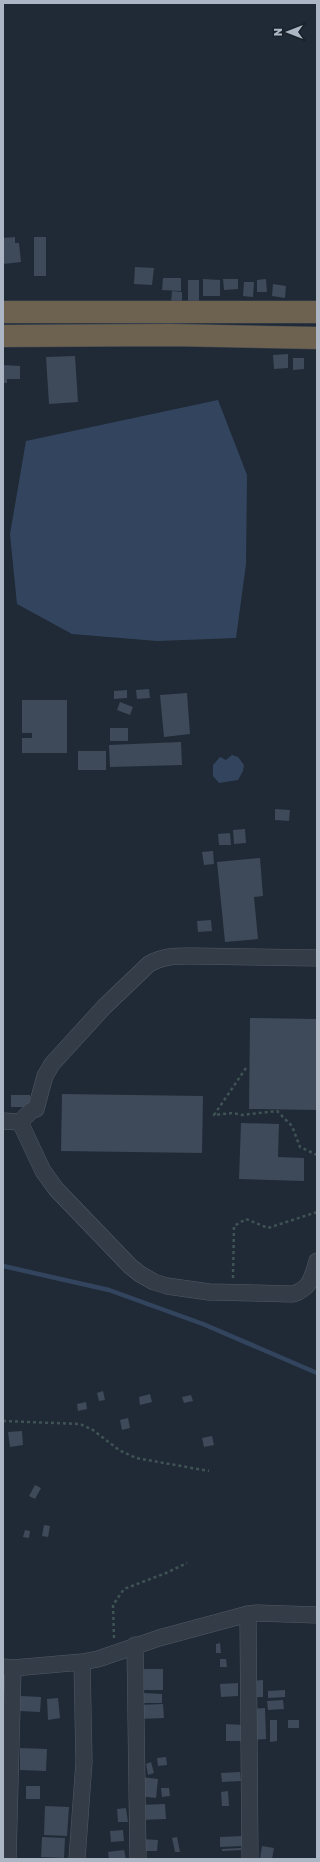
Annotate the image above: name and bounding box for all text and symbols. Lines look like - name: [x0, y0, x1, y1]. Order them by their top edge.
- north arrow: [268, 12, 308, 52]
- text: N: [271, 28, 284, 36]

